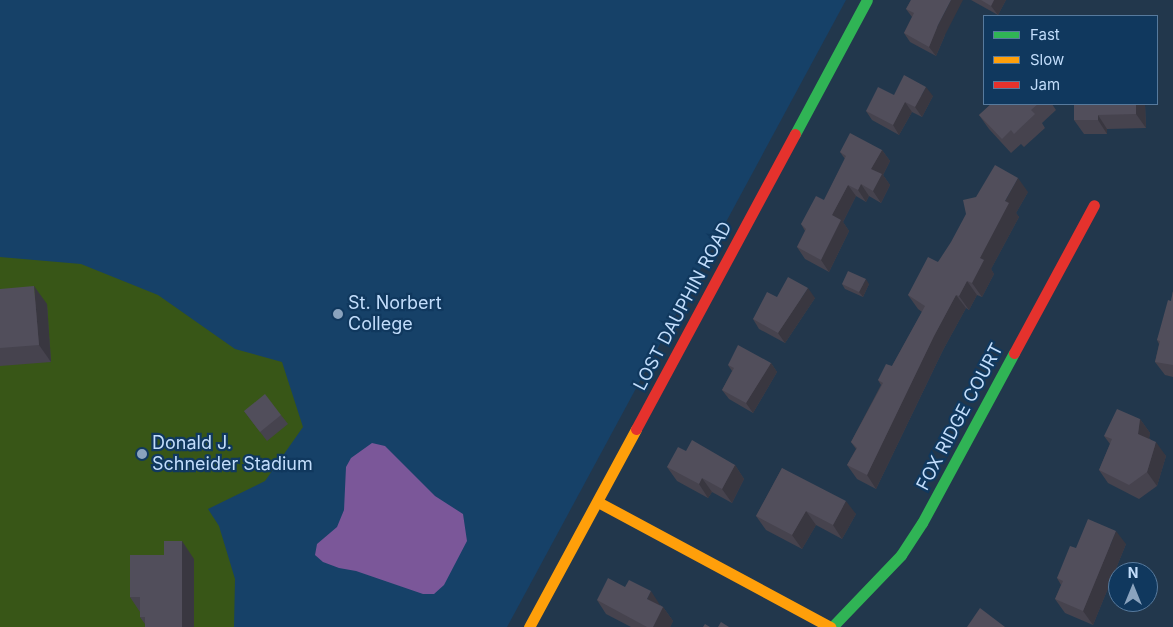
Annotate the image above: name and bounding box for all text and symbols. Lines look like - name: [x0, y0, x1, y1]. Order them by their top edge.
- legend: [983, 15, 1158, 105]
- text: Fast: [1030, 25, 1060, 44]
- text: Slow: [1030, 50, 1064, 69]
- text: Jam: [1030, 75, 1060, 94]
- street label: LOST DAUPHIN ROAD: [629, 218, 737, 394]
- place label: St. Norbert College: [348, 293, 442, 336]
- marker: St. Norbert College: [332, 308, 344, 320]
- street label: FOX RIDGE COURT: [912, 340, 1008, 494]
- place label: Donald J. Schneider Stadium: [152, 433, 313, 476]
- marker: Donald J. Schneider Stadium: [136, 448, 148, 460]
- north arrow: [1108, 562, 1158, 612]
- text: N: [1128, 564, 1138, 581]

